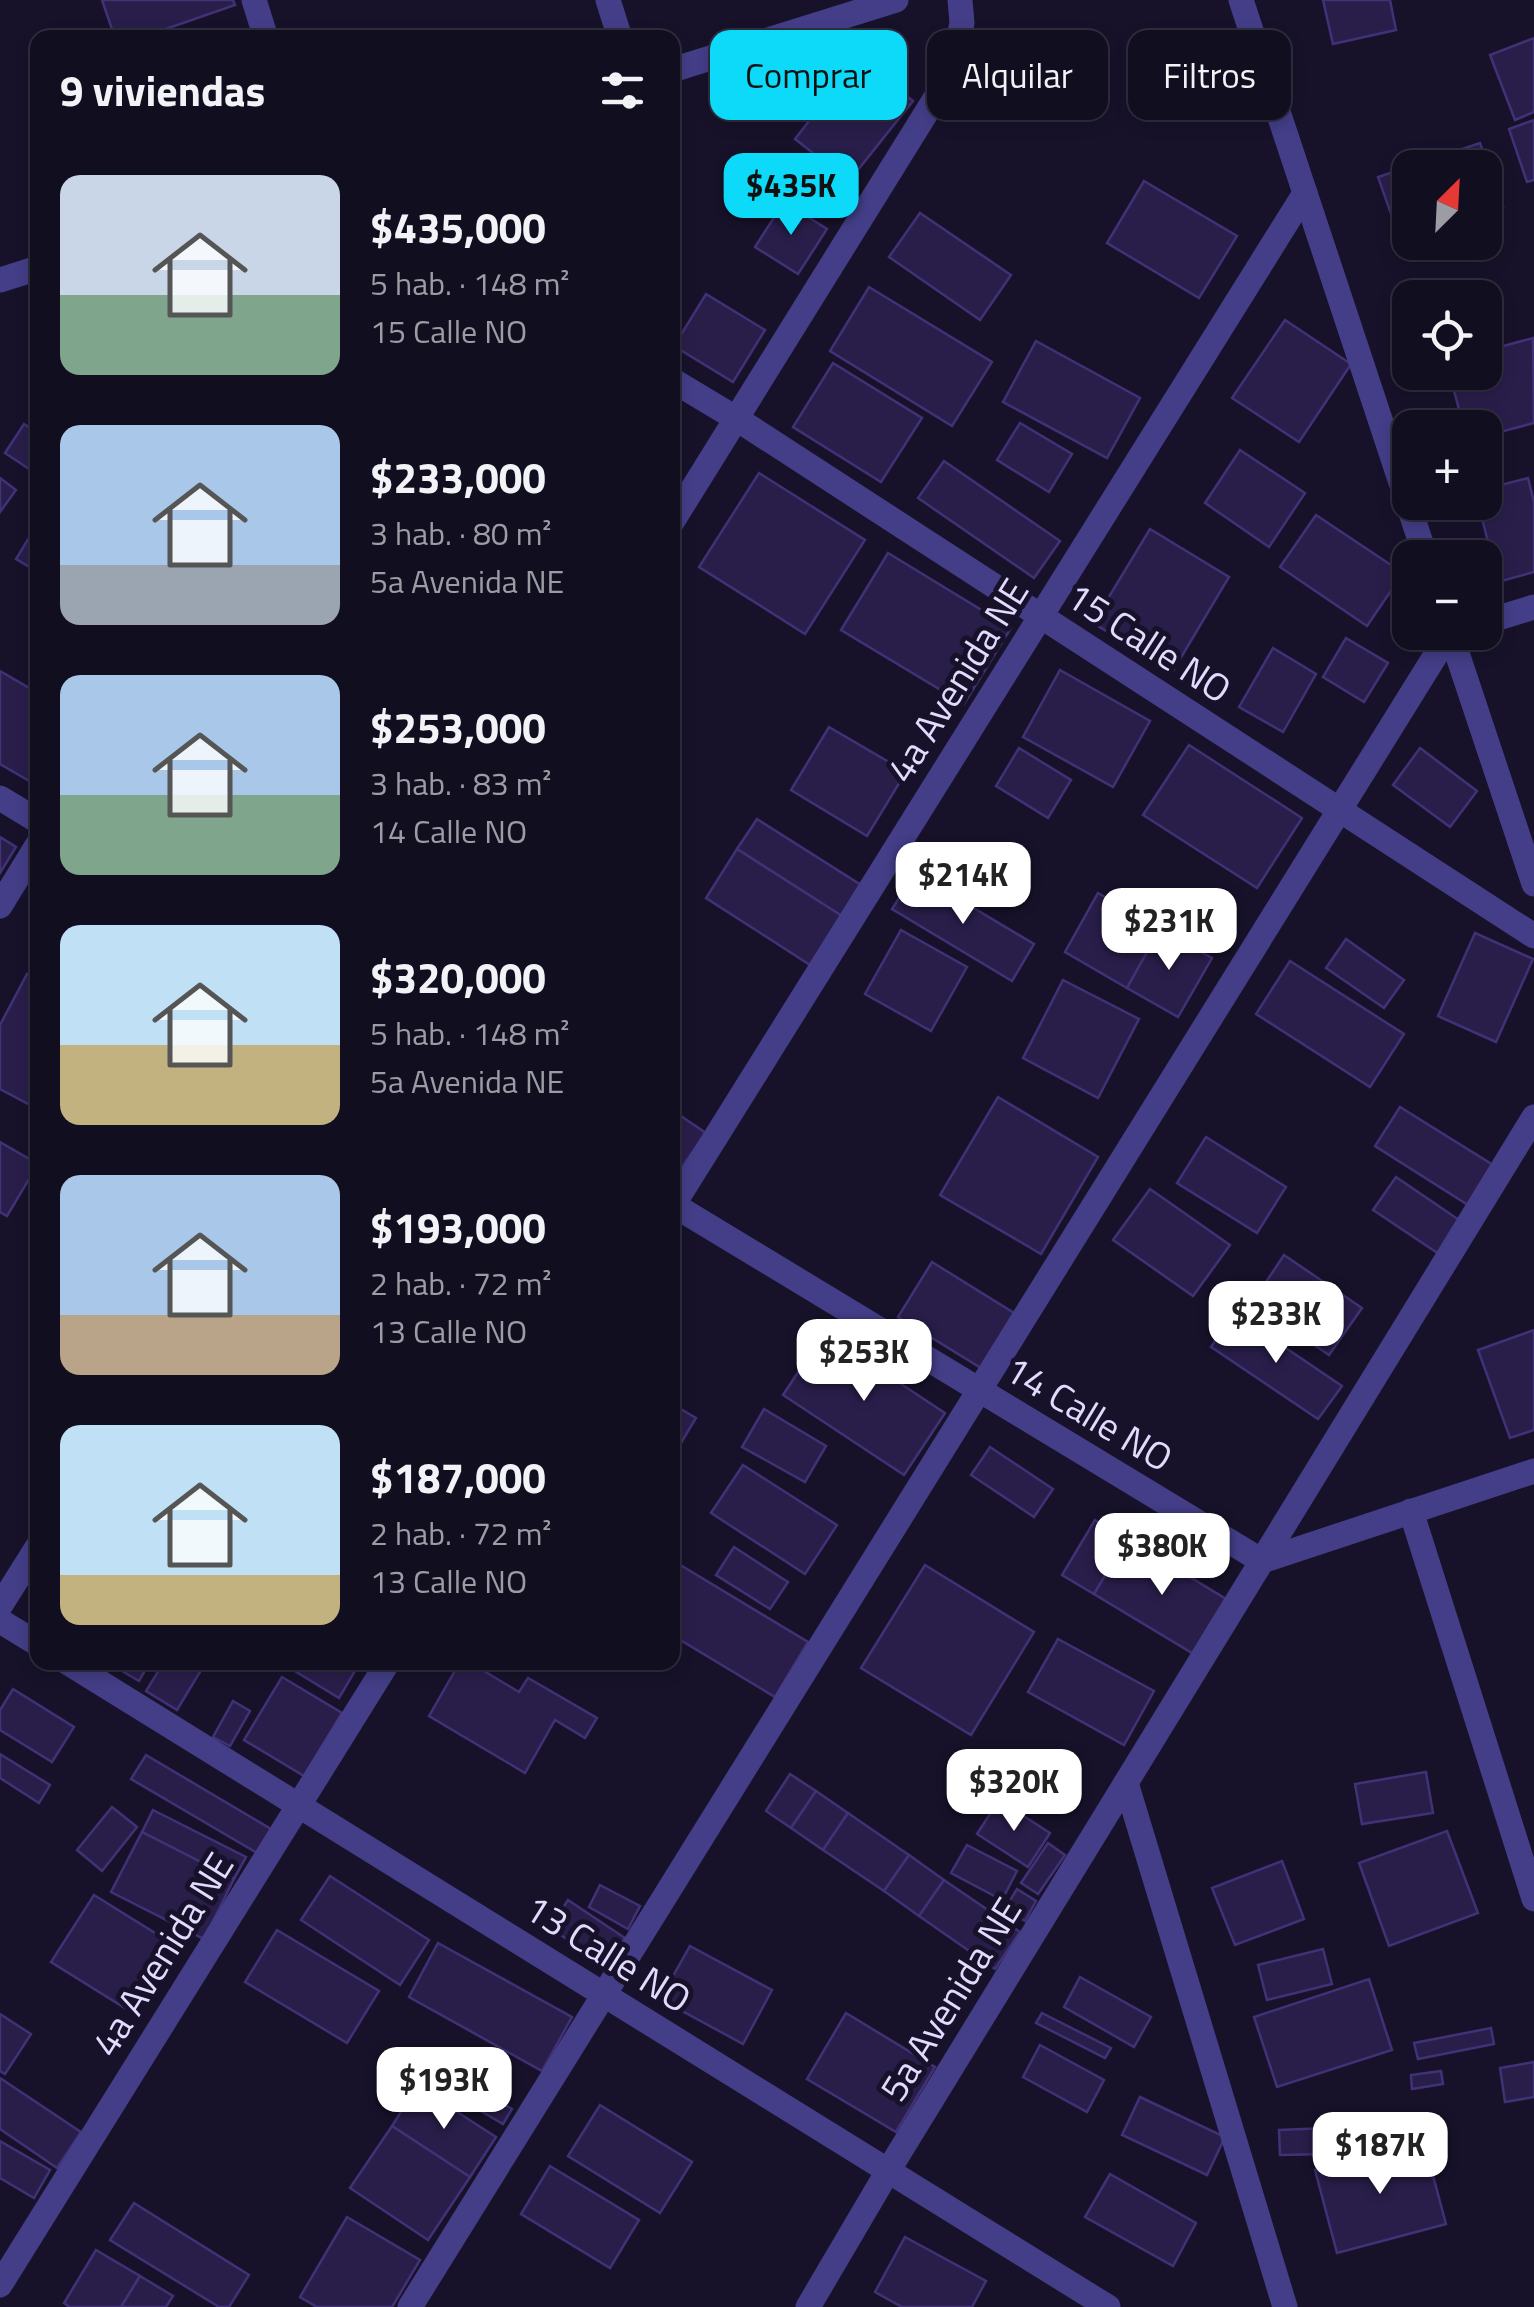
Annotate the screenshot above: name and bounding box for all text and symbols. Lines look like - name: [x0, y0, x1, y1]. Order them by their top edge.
- chip: Comprar: [710, 30, 907, 120]
- chip: Alquilar: [927, 30, 1108, 120]
- chip: Filtros: [1128, 30, 1291, 120]
- text: 9 viviendas: [60, 58, 265, 122]
- icon: filters: [595, 63, 650, 118]
- north arrow: [1392, 150, 1502, 260]
- map controls: [1392, 150, 1502, 650]
- pin: $435K: [721, 153, 861, 238]
- text: $435K: [746, 161, 836, 209]
- text: $435,000: [370, 195, 546, 259]
- icon: home: [140, 215, 260, 335]
- text: 5 hab. · 148 m²: [370, 259, 569, 307]
- button: locate: [1392, 280, 1502, 390]
- text: 15 Calle NO: [370, 307, 527, 355]
- button: +: [1392, 410, 1502, 520]
- text: $233,000: [370, 445, 546, 509]
- icon: home: [140, 465, 260, 585]
- text: 3 hab. · 80 m²: [370, 509, 552, 557]
- button: −: [1392, 540, 1502, 650]
- text: 5a Avenida NE: [370, 557, 564, 605]
- street label: 4a Avenida NE: [871, 567, 1043, 793]
- street label: 15 Calle NO: [1055, 567, 1243, 717]
- text: $253,000: [370, 695, 546, 759]
- icon: home: [140, 715, 260, 835]
- text: 3 hab. · 83 m²: [370, 759, 552, 807]
- text: 14 Calle NO: [370, 807, 527, 855]
- pin: $214K: [893, 842, 1033, 927]
- text: $214K: [918, 850, 1008, 898]
- pin: $231K: [1099, 888, 1239, 973]
- text: $231K: [1124, 896, 1214, 944]
- text: $320,000: [370, 945, 546, 1009]
- icon: home: [140, 965, 260, 1085]
- text: 5 hab. · 148 m²: [370, 1009, 569, 1057]
- text: 5a Avenida NE: [370, 1057, 564, 1105]
- text: $193,000: [370, 1195, 546, 1259]
- icon: home: [140, 1215, 260, 1335]
- text: 2 hab. · 72 m²: [370, 1259, 552, 1307]
- pin: $233K: [1206, 1281, 1346, 1366]
- text: $233K: [1231, 1289, 1321, 1337]
- text: 13 Calle NO: [370, 1307, 527, 1355]
- pin: $253K: [794, 1319, 934, 1404]
- text: $253K: [819, 1327, 909, 1375]
- street label: 14 Calle NO: [994, 1340, 1184, 1486]
- text: $187,000: [370, 1445, 546, 1509]
- icon: home: [140, 1465, 260, 1585]
- text: 2 hab. · 72 m²: [370, 1509, 552, 1557]
- pin: $380K: [1092, 1513, 1232, 1598]
- text: $380K: [1117, 1521, 1207, 1569]
- text: 13 Calle NO: [370, 1557, 527, 1605]
- pin: $320K: [944, 1749, 1084, 1834]
- text: $320K: [969, 1757, 1059, 1805]
- street label: 4a Avenida NE: [76, 1841, 248, 2067]
- street label: 13 Calle NO: [514, 1879, 702, 2027]
- street label: 5a Avenida NE: [864, 1886, 1036, 2112]
- pin: $193K: [374, 2047, 514, 2132]
- text: $193K: [399, 2055, 489, 2103]
- pin: $187K: [1310, 2112, 1450, 2197]
- text: $187K: [1335, 2120, 1425, 2168]

